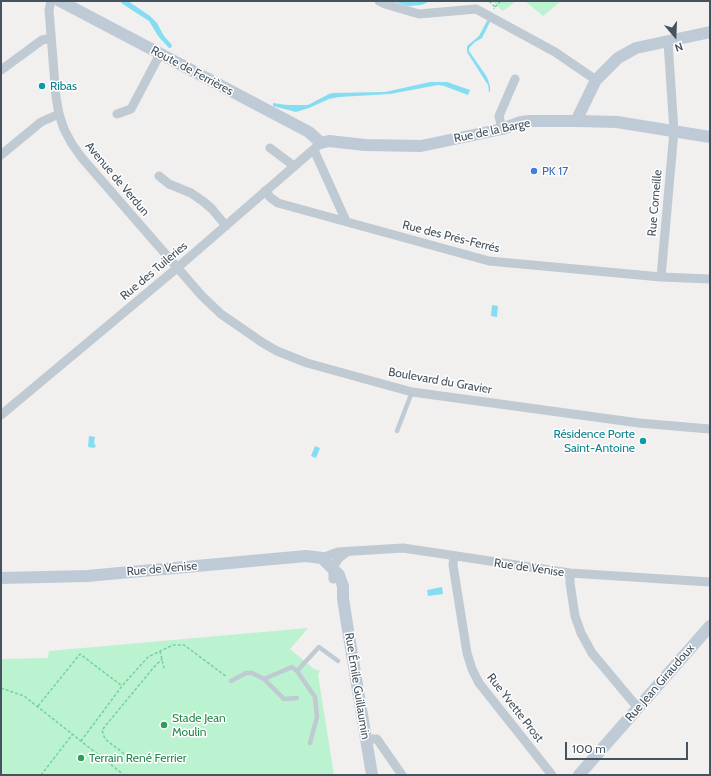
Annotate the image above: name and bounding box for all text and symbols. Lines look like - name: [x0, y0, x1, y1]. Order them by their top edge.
- north arrow: [655, 16, 695, 56]
- text: N: [673, 39, 685, 55]
- street label: Route de Ferrières: [148, 43, 236, 99]
- place label: Ribas: [50, 79, 77, 93]
- marker: Ribas: [37, 81, 47, 91]
- street label: Rue de la Barge: [452, 116, 532, 146]
- street label: Avenue de Verdun: [82, 139, 152, 219]
- place label: PK 17: [542, 164, 568, 178]
- marker: PK 17: [529, 166, 539, 176]
- street label: Rue Corneille: [645, 169, 665, 237]
- street label: Rue des Prés-Ferrés: [401, 218, 501, 256]
- street label: Rue des Tuileries: [117, 239, 191, 303]
- street label: Boulevard du Gravier: [387, 365, 493, 397]
- place label: Résidence Porte Saint-Antoine: [553, 427, 635, 455]
- marker: Résidence Porte Saint-Antoine: [638, 436, 648, 446]
- street label: Rue de Venise: [493, 556, 565, 580]
- street label: Rue de Venise: [126, 559, 198, 579]
- street label: Rue Émile Guillaumin: [341, 632, 373, 740]
- street label: Rue Jean Giraudoux: [622, 641, 698, 725]
- street label: Rue Yvette Prost: [484, 671, 546, 745]
- place label: Stade Jean Moulin: [172, 711, 226, 739]
- marker: Stade Jean Moulin: [159, 720, 169, 730]
- scale bar: [567, 734, 690, 760]
- text: 100 m: [572, 741, 606, 756]
- place label: Terrain René Ferrier: [89, 751, 186, 765]
- marker: Terrain René Ferrier: [76, 753, 86, 763]

